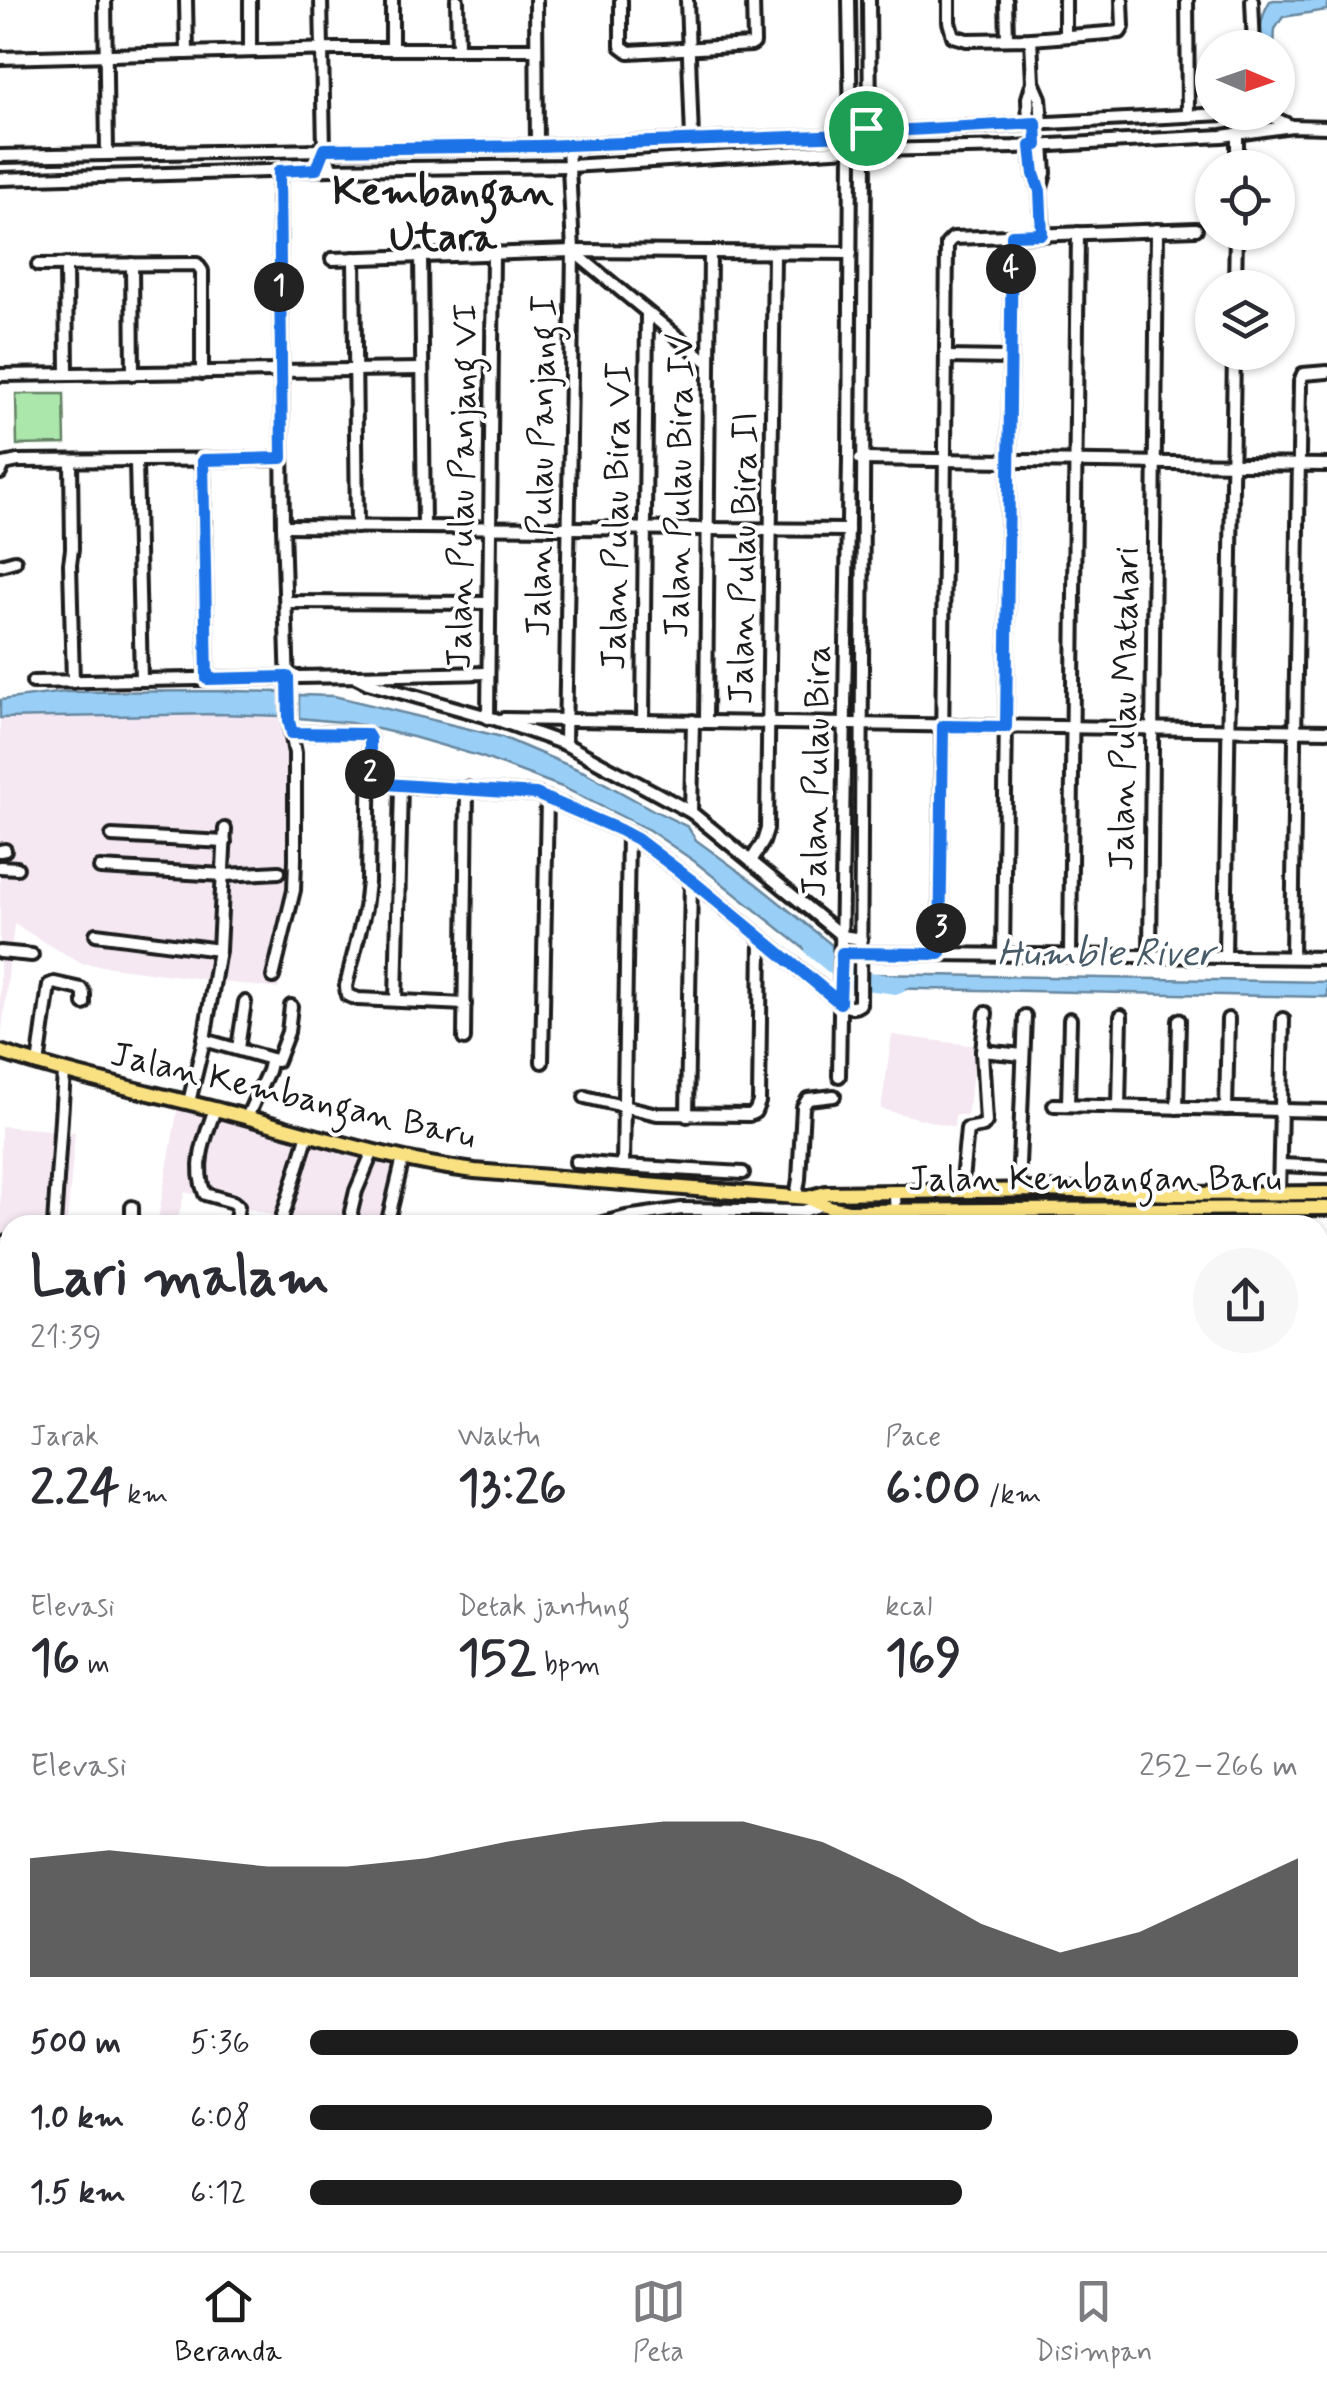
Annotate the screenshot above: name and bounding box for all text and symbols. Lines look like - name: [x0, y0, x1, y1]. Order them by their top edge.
- north arrow: [1195, 30, 1295, 130]
- map controls: [1195, 30, 1295, 370]
- pin: [824, 86, 909, 171]
- icon: arrive: [839, 101, 894, 156]
- button: locate: [1195, 150, 1295, 250]
- district label: Kembangan Utara: [333, 167, 554, 265]
- pin: 4: [986, 244, 1036, 294]
- text: 4: [1003, 250, 1019, 287]
- pin: 1: [254, 262, 304, 312]
- text: 1: [273, 268, 285, 305]
- button: layers: [1195, 270, 1295, 370]
- street label: Jalan Pulau Panjang I: [516, 295, 572, 637]
- street label: Jalan Pulau Panjang VI: [437, 303, 493, 669]
- street label: Jalan Pulau Bira IV: [654, 333, 706, 639]
- street label: Jalan Pulau Bira VI: [591, 362, 643, 670]
- street label: Jalan Pulau Bira II: [718, 411, 770, 705]
- street label: Jalan Pulau Matahari: [1099, 546, 1151, 872]
- street label: Jalan Pulau Bira: [792, 644, 842, 898]
- pin: 2: [345, 749, 395, 799]
- text: 2: [363, 755, 377, 792]
- pin: 3: [916, 903, 966, 953]
- text: 3: [935, 909, 947, 946]
- water label: Humble River: [997, 930, 1219, 979]
- street label: Jalan Kembangan Baru: [105, 1032, 480, 1164]
- street label: Jalan Kembangan Baru: [908, 1157, 1282, 1207]
- text: Lari malam: [30, 1243, 330, 1315]
- button: share: [1193, 1248, 1298, 1353]
- text: 21:39: [30, 1317, 102, 1359]
- text: Jarak: [30, 1419, 99, 1456]
- text: Waktu: [458, 1419, 540, 1456]
- text: Pace: [885, 1419, 941, 1456]
- text: 2.24: [30, 1456, 120, 1522]
- text: 13:26: [458, 1456, 567, 1522]
- text: 6:00: [885, 1456, 981, 1522]
- text: km: [120, 1477, 168, 1514]
- text: /km: [981, 1477, 1041, 1514]
- text: Elevasi: [30, 1589, 115, 1626]
- text: Detak jantung: [458, 1589, 630, 1626]
- text: kcal: [885, 1589, 932, 1626]
- text: 16: [30, 1626, 80, 1692]
- text: 152: [458, 1626, 536, 1692]
- text: 169: [885, 1626, 962, 1692]
- text: m: [80, 1647, 110, 1684]
- text: bpm: [536, 1647, 600, 1684]
- text: Elevasi: [30, 1745, 127, 1787]
- text: 252–266 m: [1139, 1745, 1298, 1787]
- text: 500 m: [30, 2022, 121, 2064]
- text: 5:36: [190, 2022, 250, 2064]
- text: 1.0 km: [30, 2097, 124, 2139]
- text: 6:08: [190, 2097, 250, 2139]
- text: 1.5 km: [30, 2172, 126, 2214]
- text: 6:12: [190, 2172, 246, 2214]
- tab: Beranda: [175, 2274, 282, 2371]
- tab: Peta: [631, 2274, 686, 2371]
- tab: Disimpan: [1035, 2274, 1152, 2371]

